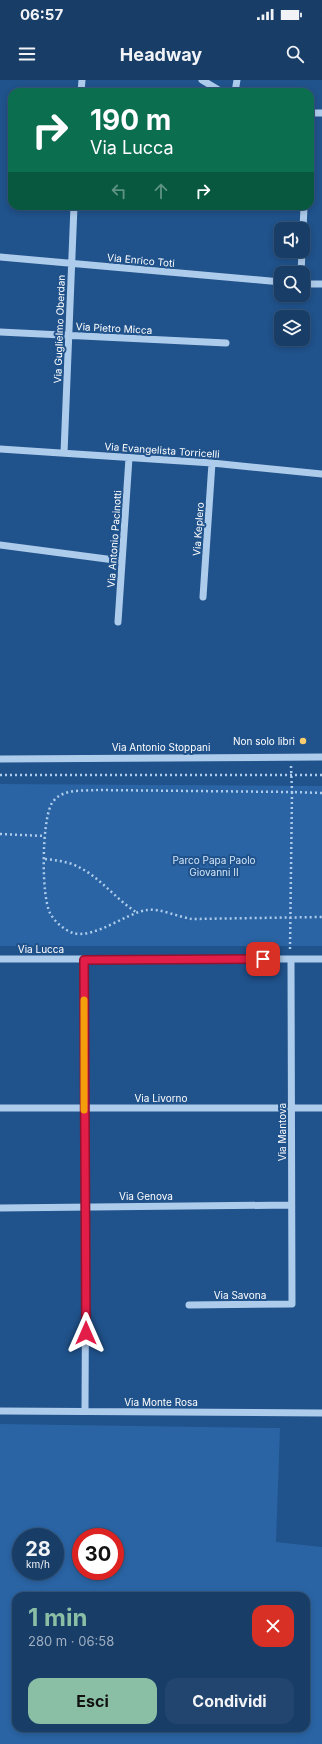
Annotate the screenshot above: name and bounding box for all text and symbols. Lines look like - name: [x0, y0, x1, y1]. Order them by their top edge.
- text: 06:57: [20, 5, 63, 24]
- icon: menu: [16, 43, 38, 65]
- icon: search: [284, 43, 306, 65]
- text: Headway: [120, 44, 202, 65]
- text: 190 m: [90, 103, 171, 137]
- icon: right: [24, 104, 76, 156]
- text: Via Lucca: [90, 137, 174, 158]
- icon: left: [108, 180, 130, 202]
- icon: ahead: [150, 180, 172, 202]
- icon: right: [192, 180, 214, 202]
- map controls: [274, 222, 310, 346]
- button: sound: [274, 222, 310, 258]
- street label: Via Enrico Toti: [107, 251, 175, 269]
- button: search: [274, 266, 310, 302]
- street label: Via Guglielmo Oberdan: [51, 274, 67, 384]
- button: layers: [274, 310, 310, 346]
- street label: Via Pietro Micca: [75, 320, 153, 336]
- street label: Via Evangelista Torricelli: [104, 440, 220, 460]
- street label: Via Antonio Pacinotti: [105, 490, 123, 588]
- street label: Via Keplero: [190, 502, 206, 556]
- place label: Non solo libri: [233, 735, 295, 747]
- marker: Non solo libri: [298, 736, 308, 746]
- street label: Via Antonio Stoppani: [112, 741, 210, 753]
- park label: Parco Papa Paolo Giovanni II: [172, 854, 256, 878]
- pin: [246, 942, 280, 976]
- street label: Via Lucca: [18, 943, 64, 955]
- icon: arrive: [252, 948, 274, 970]
- street label: Via Livorno: [134, 1092, 188, 1104]
- street label: Via Mantova: [276, 1103, 288, 1161]
- street label: Via Genova: [119, 1190, 173, 1202]
- street label: Via Savona: [214, 1289, 266, 1301]
- position arrow: [65, 1312, 107, 1354]
- street label: Via Monte Rosa: [124, 1396, 198, 1408]
- speed limit sign: 30: [72, 1528, 124, 1580]
- text: 28: [25, 1537, 51, 1561]
- text: km/h: [26, 1558, 50, 1570]
- text: 1 min: [28, 1603, 87, 1632]
- button: close: [252, 1605, 294, 1647]
- text: 280 m · 06:58: [28, 1633, 114, 1649]
- button: Esci: [28, 1678, 157, 1724]
- button: Condividi: [165, 1678, 294, 1724]

